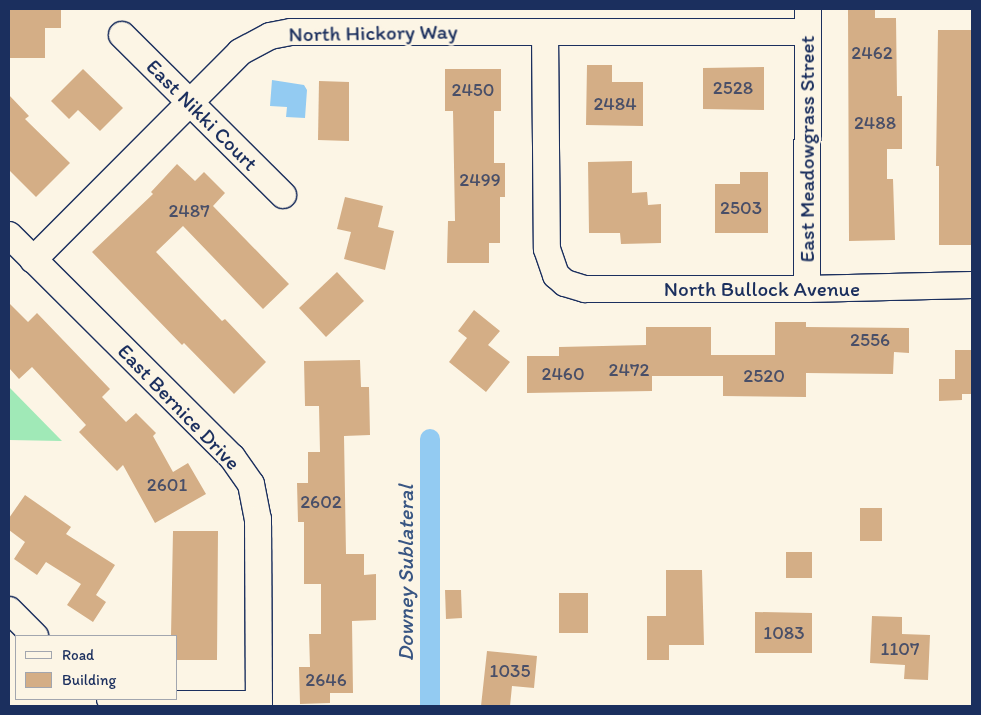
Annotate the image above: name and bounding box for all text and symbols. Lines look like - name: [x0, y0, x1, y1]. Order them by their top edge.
- street label: North Hickory Way: [288, 19, 458, 47]
- street label: East Meadowgrass Street: [794, 36, 820, 262]
- house number: 2462: [851, 42, 893, 64]
- street label: East Nikki Court: [141, 54, 263, 176]
- house number: 2528: [713, 77, 753, 99]
- house number: 2450: [451, 79, 495, 101]
- house number: 2484: [593, 93, 637, 115]
- house number: 2488: [854, 112, 896, 134]
- house number: 2499: [459, 169, 501, 191]
- house number: 2503: [720, 197, 762, 219]
- house number: 2487: [168, 200, 210, 222]
- street label: North Bullock Avenue: [664, 276, 860, 302]
- house number: 2556: [850, 329, 890, 351]
- street label: East Bernice Drive: [113, 339, 245, 475]
- house number: 2472: [609, 359, 649, 381]
- house number: 2460: [541, 363, 585, 385]
- house number: 2520: [743, 365, 785, 387]
- house number: 2601: [147, 474, 187, 496]
- water label: Downey Sublateral: [393, 485, 419, 661]
- house number: 2602: [300, 491, 342, 513]
- house number: 1083: [763, 622, 805, 644]
- legend: [15, 635, 178, 700]
- house number: 1107: [881, 638, 919, 660]
- text: Road: [62, 646, 94, 664]
- house number: 1035: [490, 660, 530, 682]
- house number: 2646: [305, 669, 347, 691]
- text: Building: [62, 671, 116, 689]

